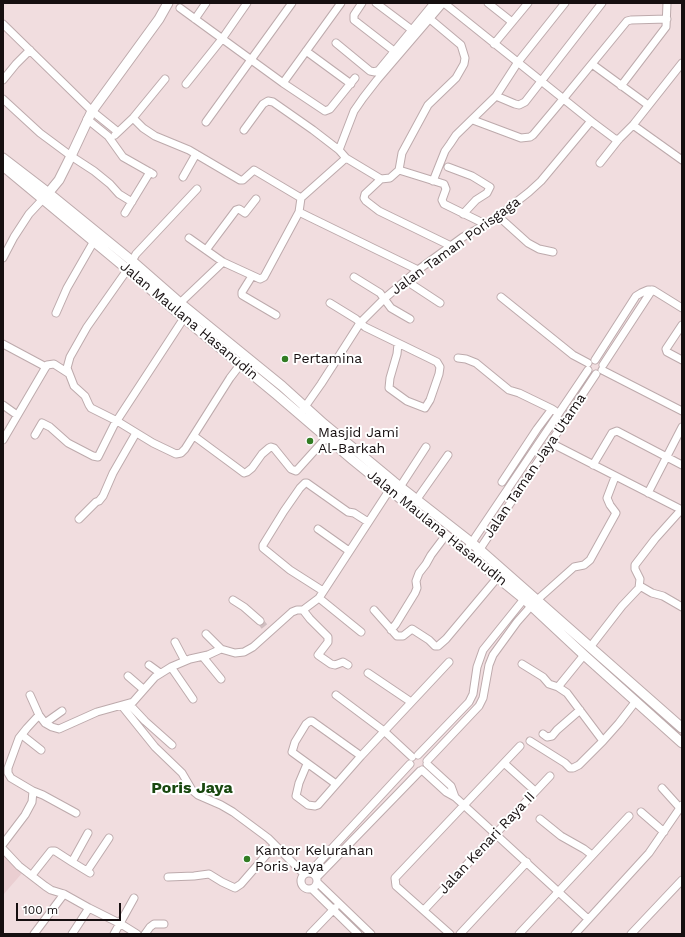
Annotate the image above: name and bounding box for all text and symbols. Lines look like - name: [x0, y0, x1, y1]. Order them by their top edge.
- street label: Jalan Taman Porisgaga: [388, 194, 524, 298]
- street label: Jalan Maulana Hasanudin: [117, 258, 261, 384]
- place label: Pertamina: [293, 351, 362, 367]
- marker: Pertamina: [280, 354, 290, 364]
- street label: Jalan Taman Jaya Utama: [480, 390, 590, 542]
- place label: Masjid Jami Al-Barkah: [318, 425, 399, 458]
- marker: Masjid Jami Al-Barkah: [305, 436, 315, 446]
- street label: Jalan Maulana Hasanudin: [364, 466, 510, 590]
- district label: Poris Jaya: [151, 778, 233, 798]
- street label: Jalan Kenari Raya II: [435, 788, 539, 898]
- place label: Kantor Kelurahan Poris Jaya: [255, 843, 374, 876]
- marker: Kantor Kelurahan Poris Jaya: [242, 854, 252, 864]
- scale bar: [18, 895, 123, 921]
- text: 100 m: [23, 903, 58, 917]

